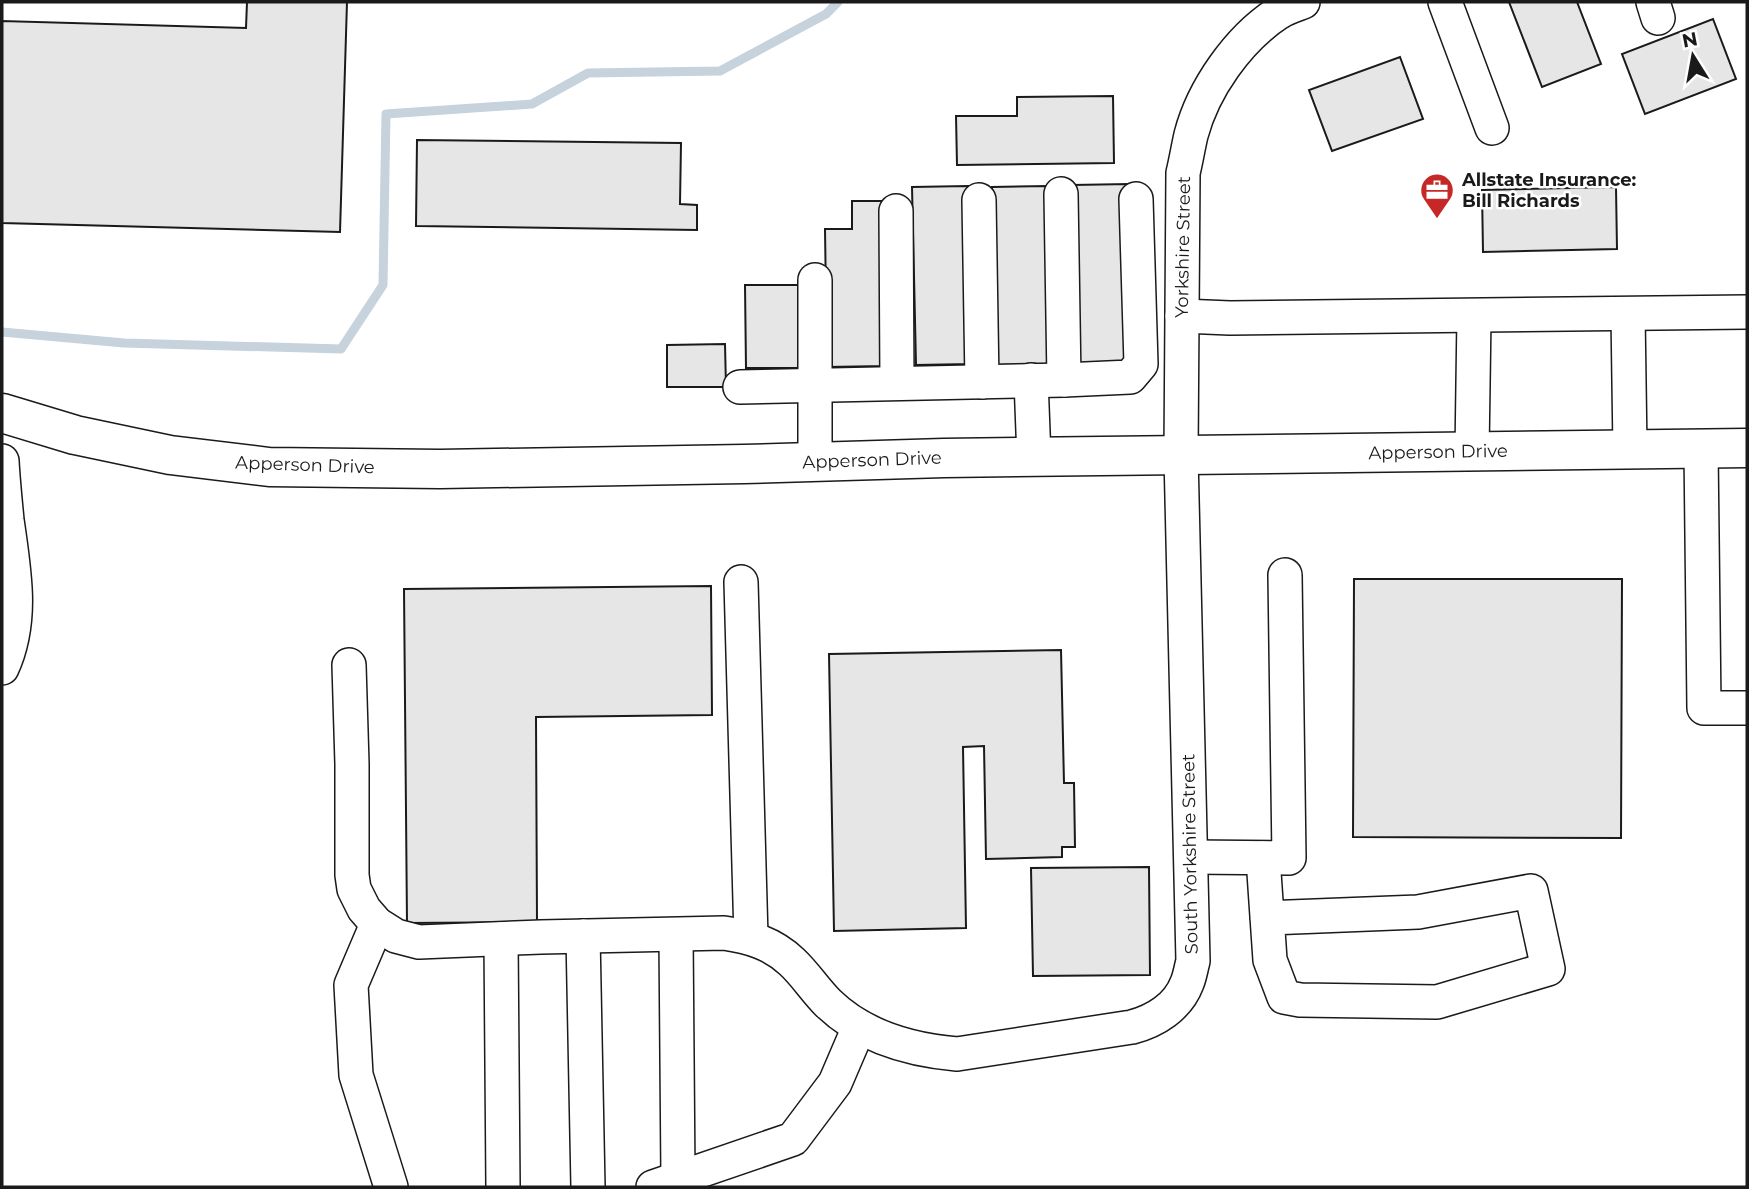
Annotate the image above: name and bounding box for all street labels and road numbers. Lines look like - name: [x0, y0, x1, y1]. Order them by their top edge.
- street label: Yorkshire Street: [1171, 176, 1195, 318]
- street label: Apperson Drive: [1368, 440, 1508, 464]
- street label: Apperson Drive: [802, 447, 942, 473]
- street label: Apperson Drive: [235, 452, 375, 478]
- street label: South Yorkshire Street: [1177, 754, 1203, 954]

